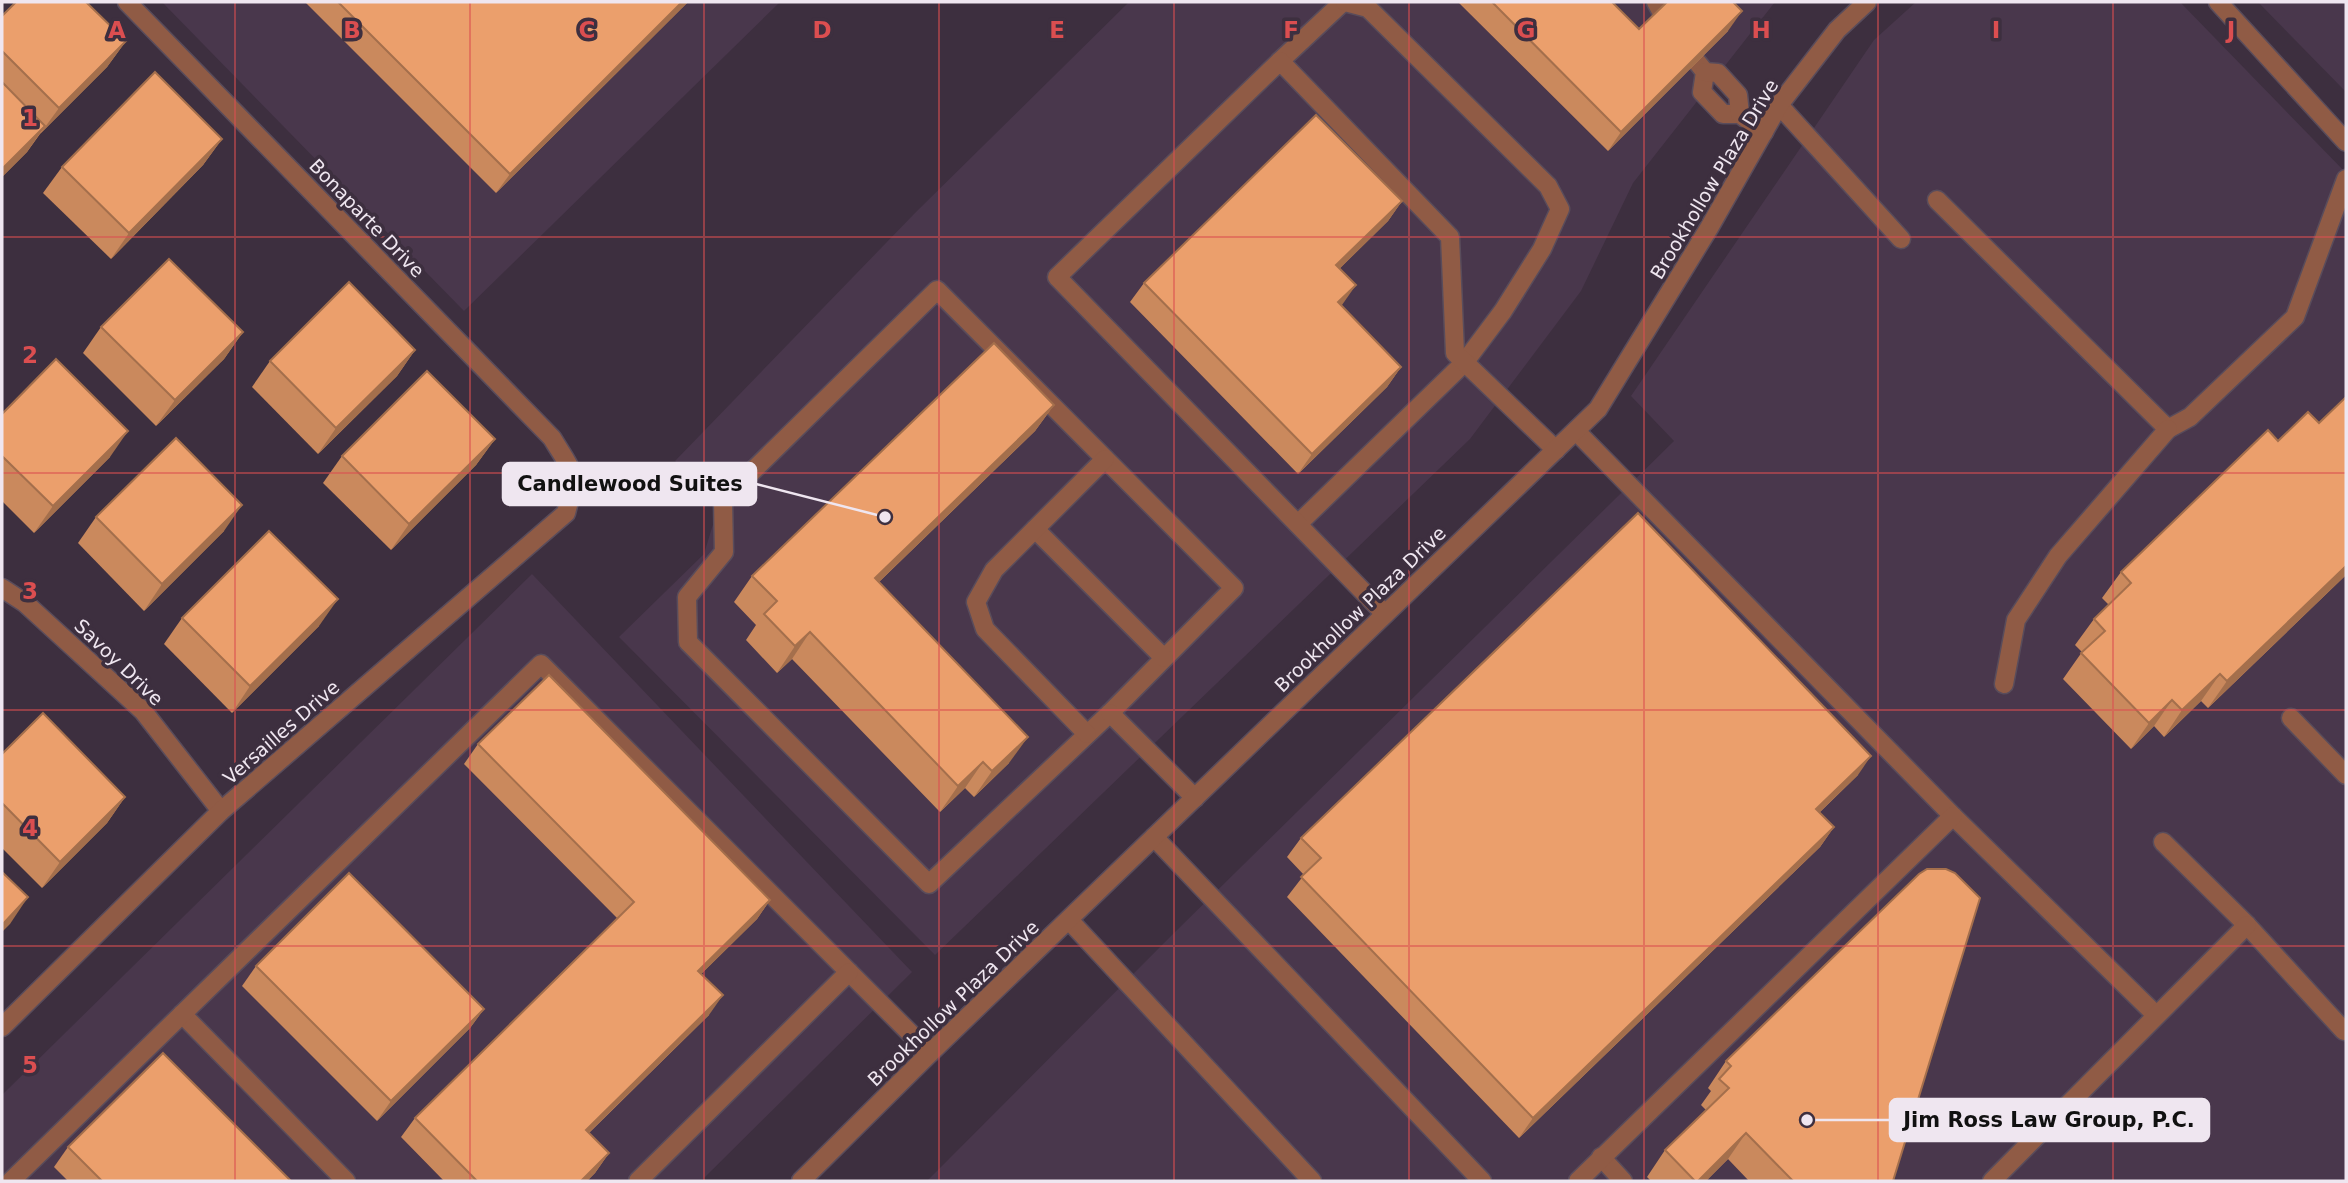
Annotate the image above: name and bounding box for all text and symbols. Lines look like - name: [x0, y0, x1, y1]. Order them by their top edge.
- text: A: [108, 17, 126, 43]
- text: B: [343, 17, 361, 43]
- text: C: [579, 17, 595, 43]
- text: D: [812, 17, 832, 43]
- text: E: [1049, 17, 1065, 43]
- text: F: [1283, 17, 1299, 43]
- text: G: [1517, 17, 1535, 43]
- text: H: [1751, 17, 1771, 43]
- text: I: [1992, 17, 2000, 43]
- text: J: [2225, 17, 2235, 43]
- street label: Brookhollow Plaza Drive: [1646, 75, 1782, 283]
- text: 1: [22, 105, 38, 131]
- street label: Bonaparte Drive: [305, 154, 429, 282]
- text: 2: [22, 342, 38, 368]
- callout: Candlewood Suites: [503, 463, 756, 505]
- text: Candlewood Suites: [517, 472, 743, 496]
- street label: Brookhollow Plaza Drive: [1270, 522, 1450, 696]
- text: 3: [22, 578, 38, 604]
- street label: Savoy Drive: [70, 614, 168, 710]
- street label: Versailles Drive: [218, 676, 344, 788]
- text: 4: [22, 815, 38, 841]
- street label: Brookhollow Plaza Drive: [863, 916, 1043, 1090]
- text: 5: [22, 1052, 38, 1078]
- callout: Jim Ross Law Group, P.C.: [1890, 1099, 2209, 1141]
- text: Jim Ross Law Group, P.C.: [1901, 1108, 2195, 1132]

